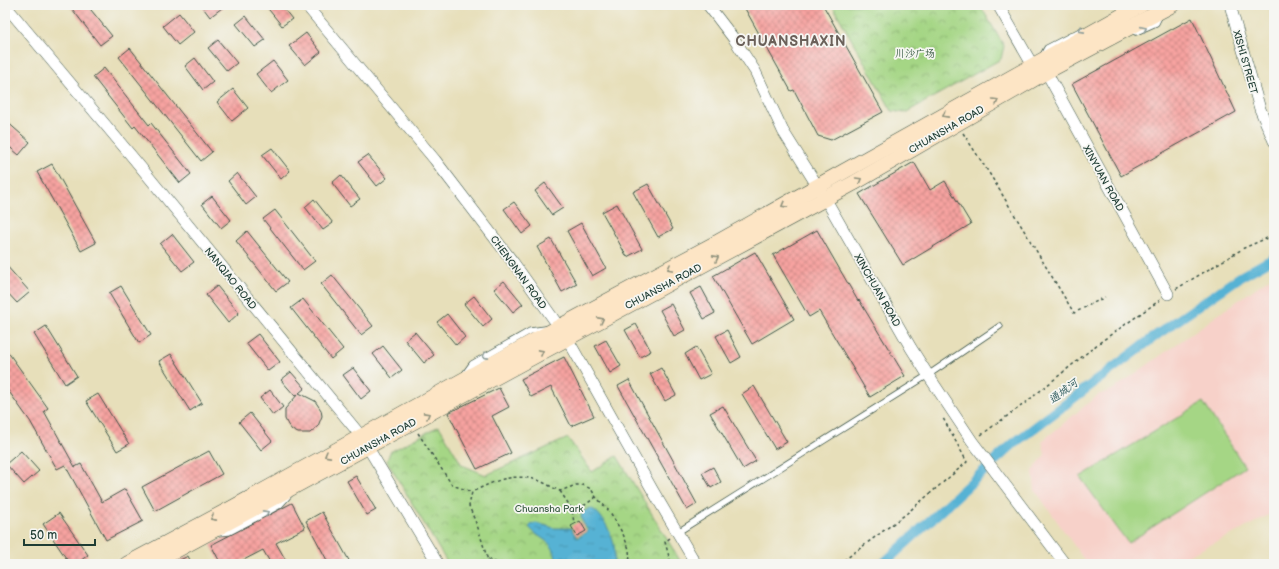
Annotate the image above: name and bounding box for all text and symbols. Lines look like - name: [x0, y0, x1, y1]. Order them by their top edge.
- one-way arrow: [1078, 25, 1086, 33]
- one-way arrow: [1139, 26, 1147, 34]
- street label: XISHI STREET: [1230, 28, 1260, 96]
- district label: CHUANSHAXIN: [736, 33, 846, 50]
- park label: 川沙广场: [895, 48, 935, 60]
- one-way arrow: [992, 98, 999, 105]
- street label: CHUANSHA ROAD: [907, 103, 986, 156]
- one-way arrow: [942, 110, 949, 117]
- street label: XINYUAN ROAD: [1080, 143, 1126, 213]
- one-way arrow: [855, 177, 862, 184]
- one-way arrow: [781, 201, 788, 208]
- street label: CHENGNAN ROAD: [488, 234, 549, 312]
- street label: NANQIAO ROAD: [202, 245, 259, 312]
- street label: XINCHUAN ROAD: [851, 251, 903, 329]
- one-way arrow: [711, 255, 719, 262]
- street label: CHUANSHA ROAD: [623, 262, 704, 312]
- one-way arrow: [667, 263, 674, 271]
- one-way arrow: [597, 317, 604, 324]
- one-way arrow: [537, 350, 544, 357]
- one-way arrow: [482, 352, 489, 359]
- water label: 通城河: [1046, 375, 1082, 407]
- one-way arrow: [422, 412, 430, 419]
- street label: CHUANSHA ROAD: [338, 416, 419, 468]
- one-way arrow: [324, 450, 331, 458]
- park label: Chuansha Park: [515, 503, 583, 515]
- one-way arrow: [262, 510, 269, 517]
- one-way arrow: [210, 513, 217, 521]
- scale bar: [24, 521, 95, 547]
- text: 50 m: [30, 528, 57, 543]

